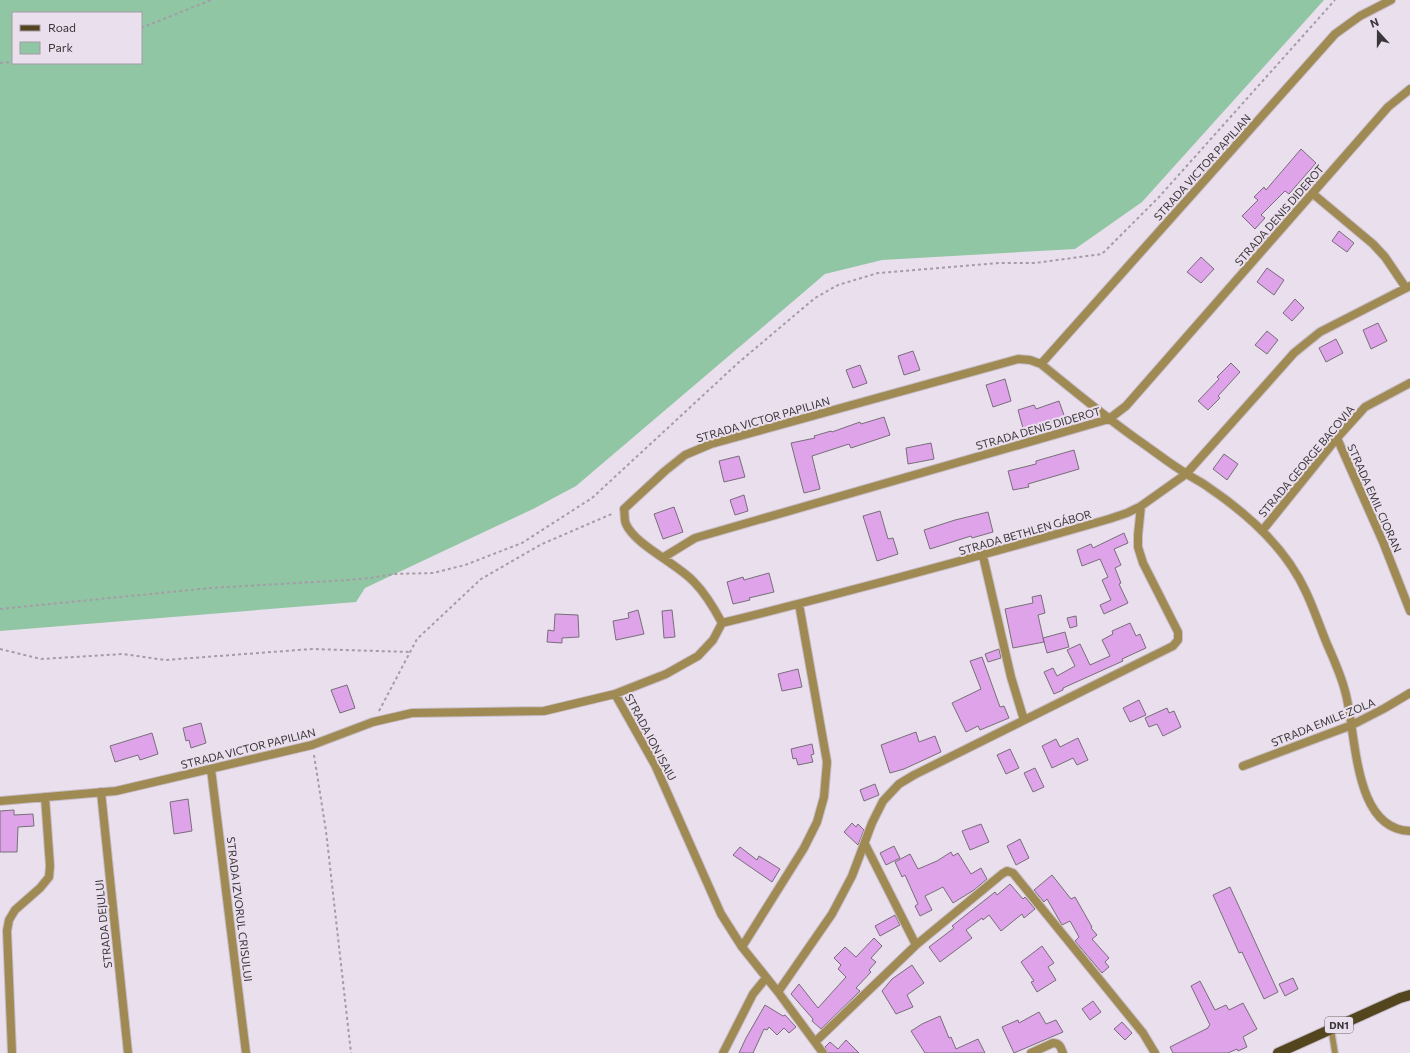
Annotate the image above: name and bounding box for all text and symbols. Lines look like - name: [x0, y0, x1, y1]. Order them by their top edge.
- legend: [12, 12, 142, 64]
- north arrow: [1358, 12, 1398, 52]
- text: N: [1368, 15, 1380, 30]
- text: Road: [48, 20, 76, 34]
- text: Park: [48, 40, 74, 54]
- street label: STRADA VICTOR PAPILIAN: [1151, 111, 1253, 223]
- street label: STRADA DENIS DIDEROT: [1232, 162, 1326, 268]
- street label: STRADA VICTOR PAPILIAN: [695, 394, 831, 444]
- street label: STRADA GEORGE BACOVIA: [1255, 402, 1357, 520]
- street label: STRADA DENIS DIDEROT: [974, 404, 1102, 452]
- street label: STRADA EMIL CIORAN: [1345, 442, 1405, 554]
- street label: STRADA BETHLEN GÁBOR: [957, 506, 1093, 557]
- street label: STRADA ION ISAIU: [623, 691, 679, 783]
- street label: STRADA EMILE ZOLA: [1269, 695, 1377, 749]
- street label: STRADA VICTOR PAPILIAN: [179, 725, 317, 771]
- street label: STRADA IZVORUL CRISULUI: [225, 836, 255, 982]
- street label: STRADA DEJULUI: [92, 879, 115, 969]
- road number: DN1: [1325, 1017, 1353, 1033]

